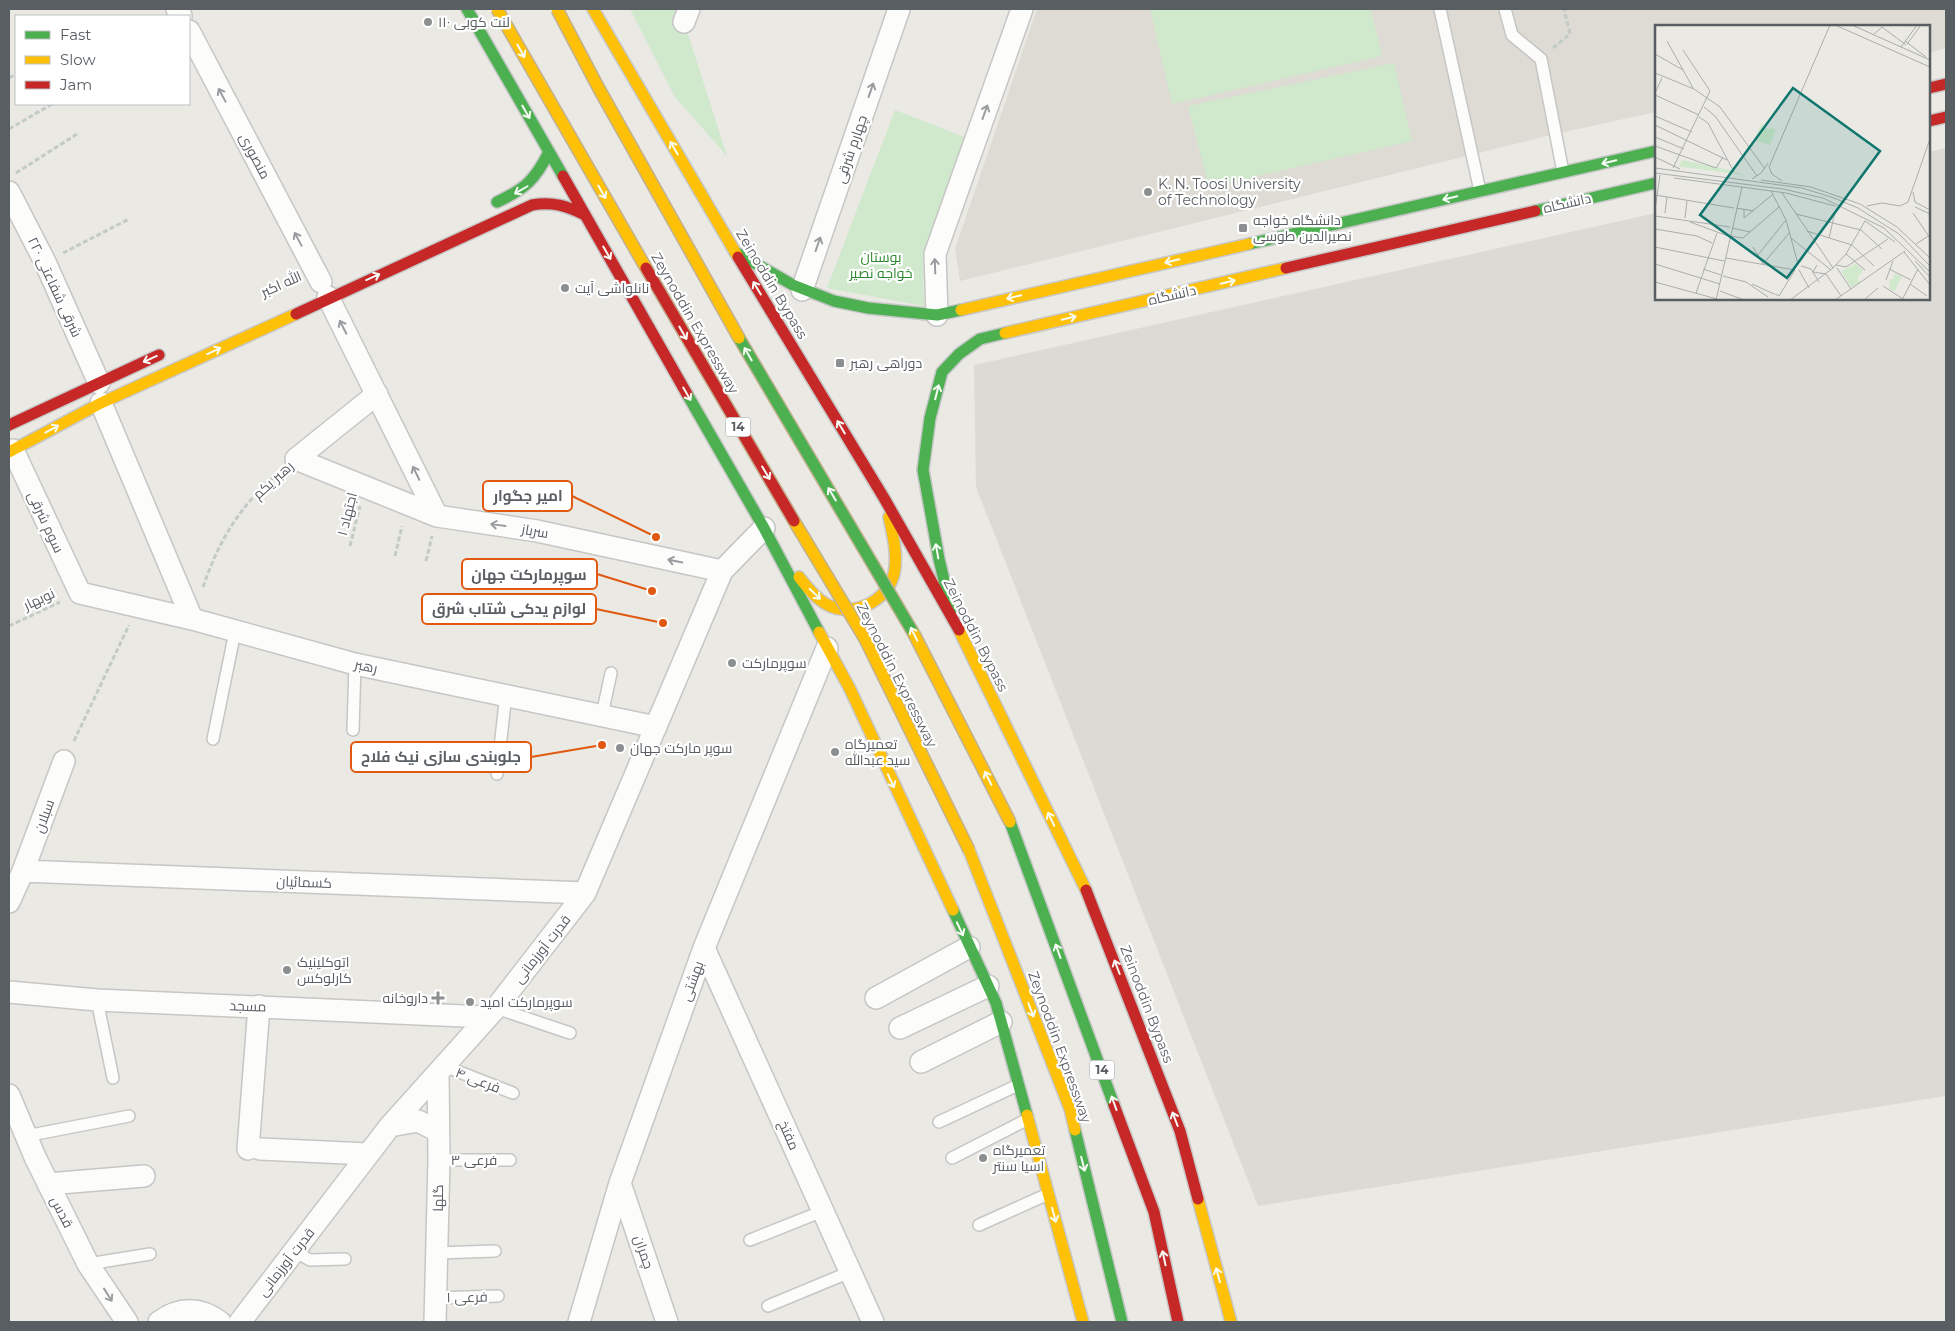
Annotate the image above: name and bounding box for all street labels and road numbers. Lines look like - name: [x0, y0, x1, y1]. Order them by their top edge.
- street label: چهارم شرقی: [831, 113, 872, 186]
- street label: منصوری: [235, 130, 275, 182]
- street label: دانشگاه: [1541, 189, 1593, 217]
- street label: Zeinoddin Bypass: [732, 226, 812, 342]
- street label: ۲۲۰ شرقی شفاعتی: [24, 234, 86, 340]
- street label: Zeynoddin Expressway: [647, 249, 743, 397]
- street label: الله اکبر: [257, 267, 304, 301]
- street label: دانشگاه: [1146, 281, 1198, 309]
- road number: 14: [726, 418, 750, 437]
- street label: رهبر یکم: [249, 457, 298, 504]
- street label: سوم شرقی: [23, 488, 68, 556]
- street label: اجتهاد ۱: [333, 491, 361, 537]
- street label: سرباز: [519, 520, 550, 542]
- street label: Zeinoddin Bypass: [940, 575, 1012, 695]
- street label: نوبهار: [20, 584, 58, 614]
- street label: Zeynoddin Expressway: [853, 600, 942, 751]
- street label: رهبر: [352, 655, 379, 677]
- street label: سبلان: [30, 797, 58, 835]
- street label: کسمائیان: [276, 872, 332, 892]
- street label: قدرت آورزمانی: [510, 911, 574, 987]
- street label: Zeinoddin Bypass: [1116, 943, 1178, 1066]
- street label: بهشتی: [676, 958, 708, 1004]
- street label: Zeynoddin Expressway: [1024, 969, 1096, 1126]
- street label: مسجد: [229, 996, 267, 1016]
- road number: 14: [1090, 1060, 1114, 1080]
- street label: فرعی ۴: [453, 1063, 503, 1097]
- street label: مفتخ: [775, 1117, 803, 1153]
- street label: فرعی ۳: [451, 1151, 497, 1169]
- street label: گلها: [429, 1184, 447, 1212]
- street label: قدس: [47, 1193, 77, 1231]
- street label: قدرت آورزمانی: [254, 1224, 318, 1300]
- street label: چمران: [629, 1233, 658, 1272]
- street label: فرعی ۱: [446, 1288, 488, 1306]

